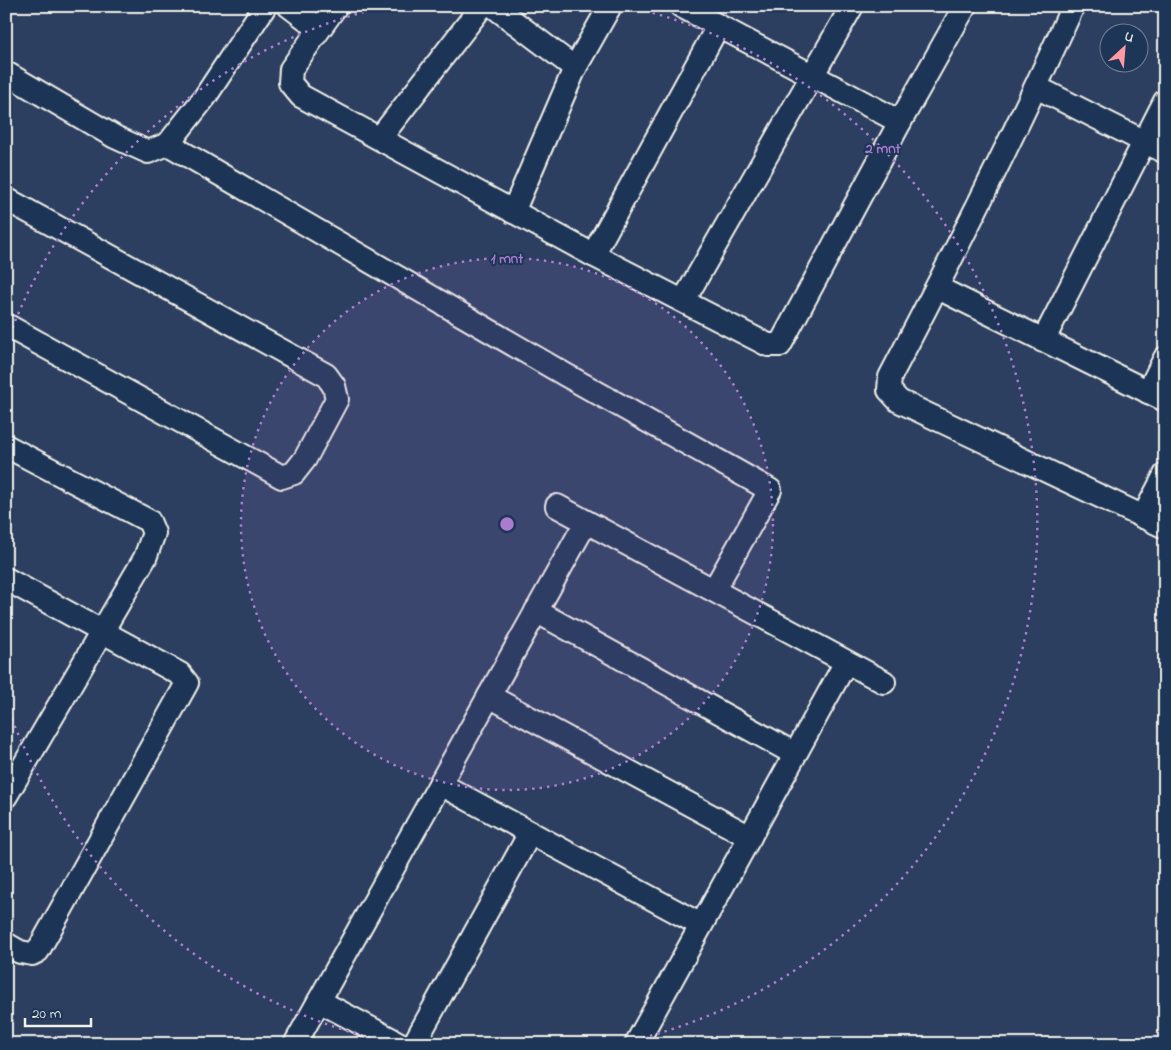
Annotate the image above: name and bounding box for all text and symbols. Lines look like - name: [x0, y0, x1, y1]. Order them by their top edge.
- north arrow: [1098, 22, 1148, 72]
- text: U: [1120, 26, 1138, 49]
- text: 2 mnt: [864, 138, 902, 160]
- text: 1 mnt: [491, 248, 524, 270]
- centre of rings: [498, 515, 516, 533]
- scale bar: [25, 995, 91, 1027]
- text: 20 m: [32, 1003, 62, 1025]

